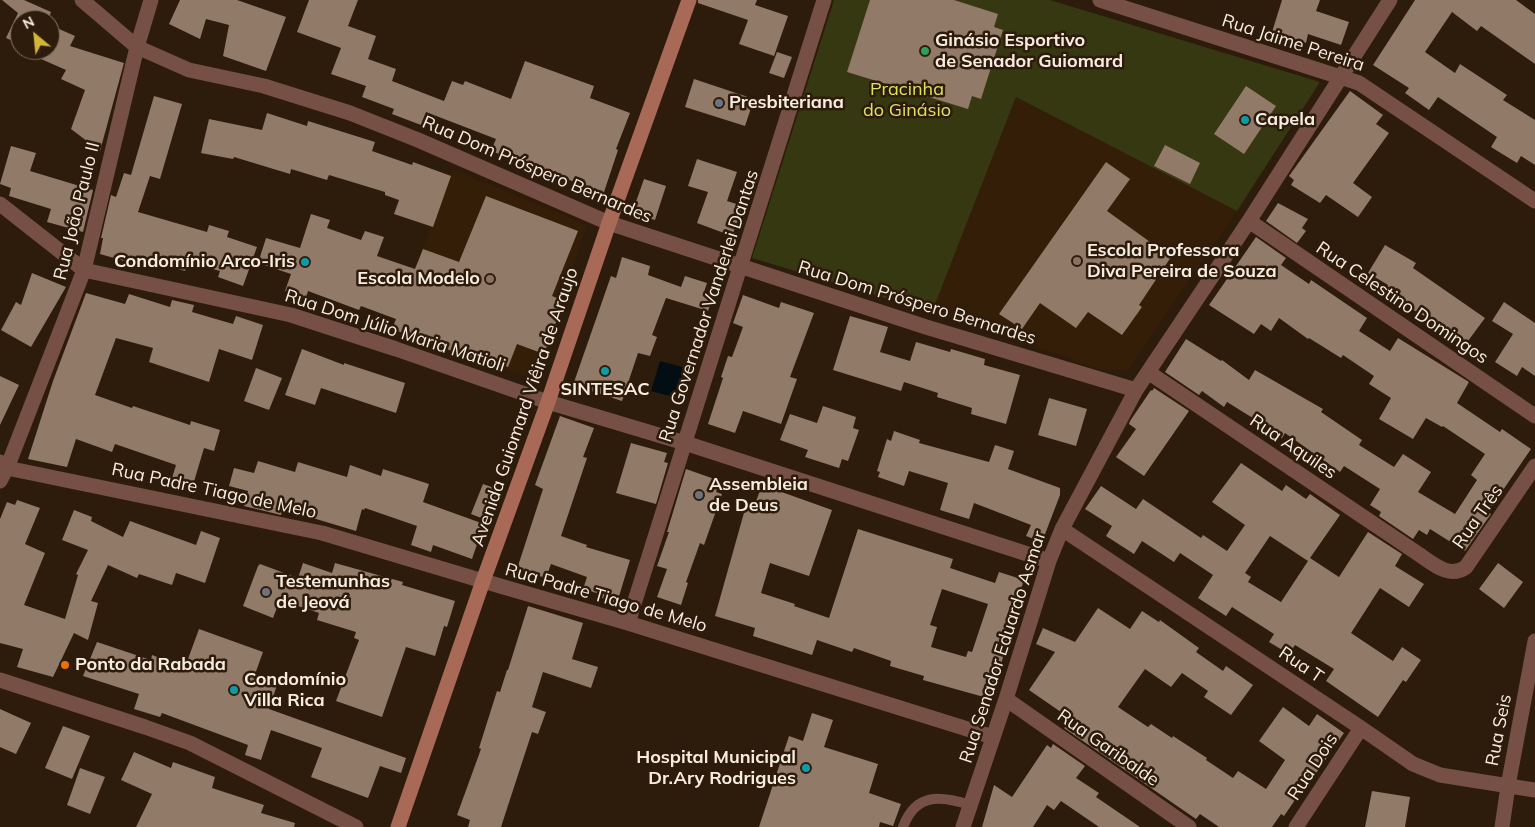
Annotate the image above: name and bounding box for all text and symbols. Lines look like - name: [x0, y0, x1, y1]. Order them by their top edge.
- north arrow: [10, 10, 60, 60]
- street label: Rua Jaime Pereira: [1219, 10, 1367, 76]
- text: N: [20, 12, 37, 33]
- place label: Ginásio Esportivo de Senador Guiomard: [935, 30, 1123, 72]
- marker: Ginásio Esportivo de Senador Guiomard: [919, 45, 931, 57]
- park label: Pracinha do Ginásio: [863, 79, 951, 122]
- place label: Presbiteriana: [729, 92, 844, 114]
- marker: Presbiteriana: [713, 97, 725, 109]
- place label: Capela: [1255, 109, 1315, 131]
- street label: Rua Dom Próspero Bernardes: [419, 112, 655, 228]
- marker: Capela: [1239, 114, 1251, 126]
- street label: Rua João Paulo II: [49, 140, 105, 282]
- street label: Rua Governador Vanderlei Dantas: [655, 167, 763, 445]
- street label: Rua Celestino Domingos: [1312, 237, 1492, 369]
- place label: Escola Professora Diva Pereira de Souza: [1087, 240, 1277, 282]
- place label: Condomínio Arco-Iris: [114, 251, 295, 273]
- marker: Escola Professora Diva Pereira de Souza: [1071, 255, 1083, 267]
- marker: Condomínio Arco-Iris: [299, 256, 311, 268]
- street label: Rua Dom Próspero Bernardes: [795, 256, 1039, 350]
- street label: Avenida Guiomard Viêira de Araujo: [467, 265, 583, 549]
- place label: Escola Modelo: [357, 268, 480, 290]
- marker: Escola Modelo: [484, 273, 496, 285]
- street label: Rua Dom Júlio Maria Matioli: [282, 285, 508, 377]
- marker: SINTESAC: [599, 365, 611, 377]
- place label: SINTESAC: [560, 379, 650, 401]
- street label: Rua Aquiles: [1246, 410, 1340, 484]
- street label: Rua Padre Tiago de Melo: [110, 459, 318, 523]
- place label: Assembleia de Deus: [709, 474, 808, 516]
- street label: Rua Três: [1448, 481, 1508, 553]
- marker: Assembleia de Deus: [693, 489, 705, 501]
- street label: Rua Senador Eduardo Asmar: [955, 528, 1051, 766]
- street label: Rua Padre Tiago de Melo: [503, 559, 709, 637]
- place label: Testemunhas de Jeová: [276, 571, 390, 614]
- marker: Testemunhas de Jeová: [260, 586, 272, 598]
- street label: Rua T: [1275, 642, 1327, 688]
- place label: Ponto da Rabada: [75, 654, 226, 676]
- marker: Ponto da Rabada: [59, 659, 71, 671]
- place label: Condomínio Villa Rica: [244, 669, 346, 712]
- marker: Condomínio Villa Rica: [228, 684, 240, 696]
- street label: Rua Seis: [1481, 692, 1517, 768]
- street label: Rua Garibalde: [1053, 705, 1163, 791]
- street label: Rua Dois: [1283, 730, 1343, 804]
- place label: Hospital Municipal Dr.Ary Rodrigues: [636, 747, 796, 790]
- marker: Hospital Municipal Dr.Ary Rodrigues: [800, 762, 812, 774]

